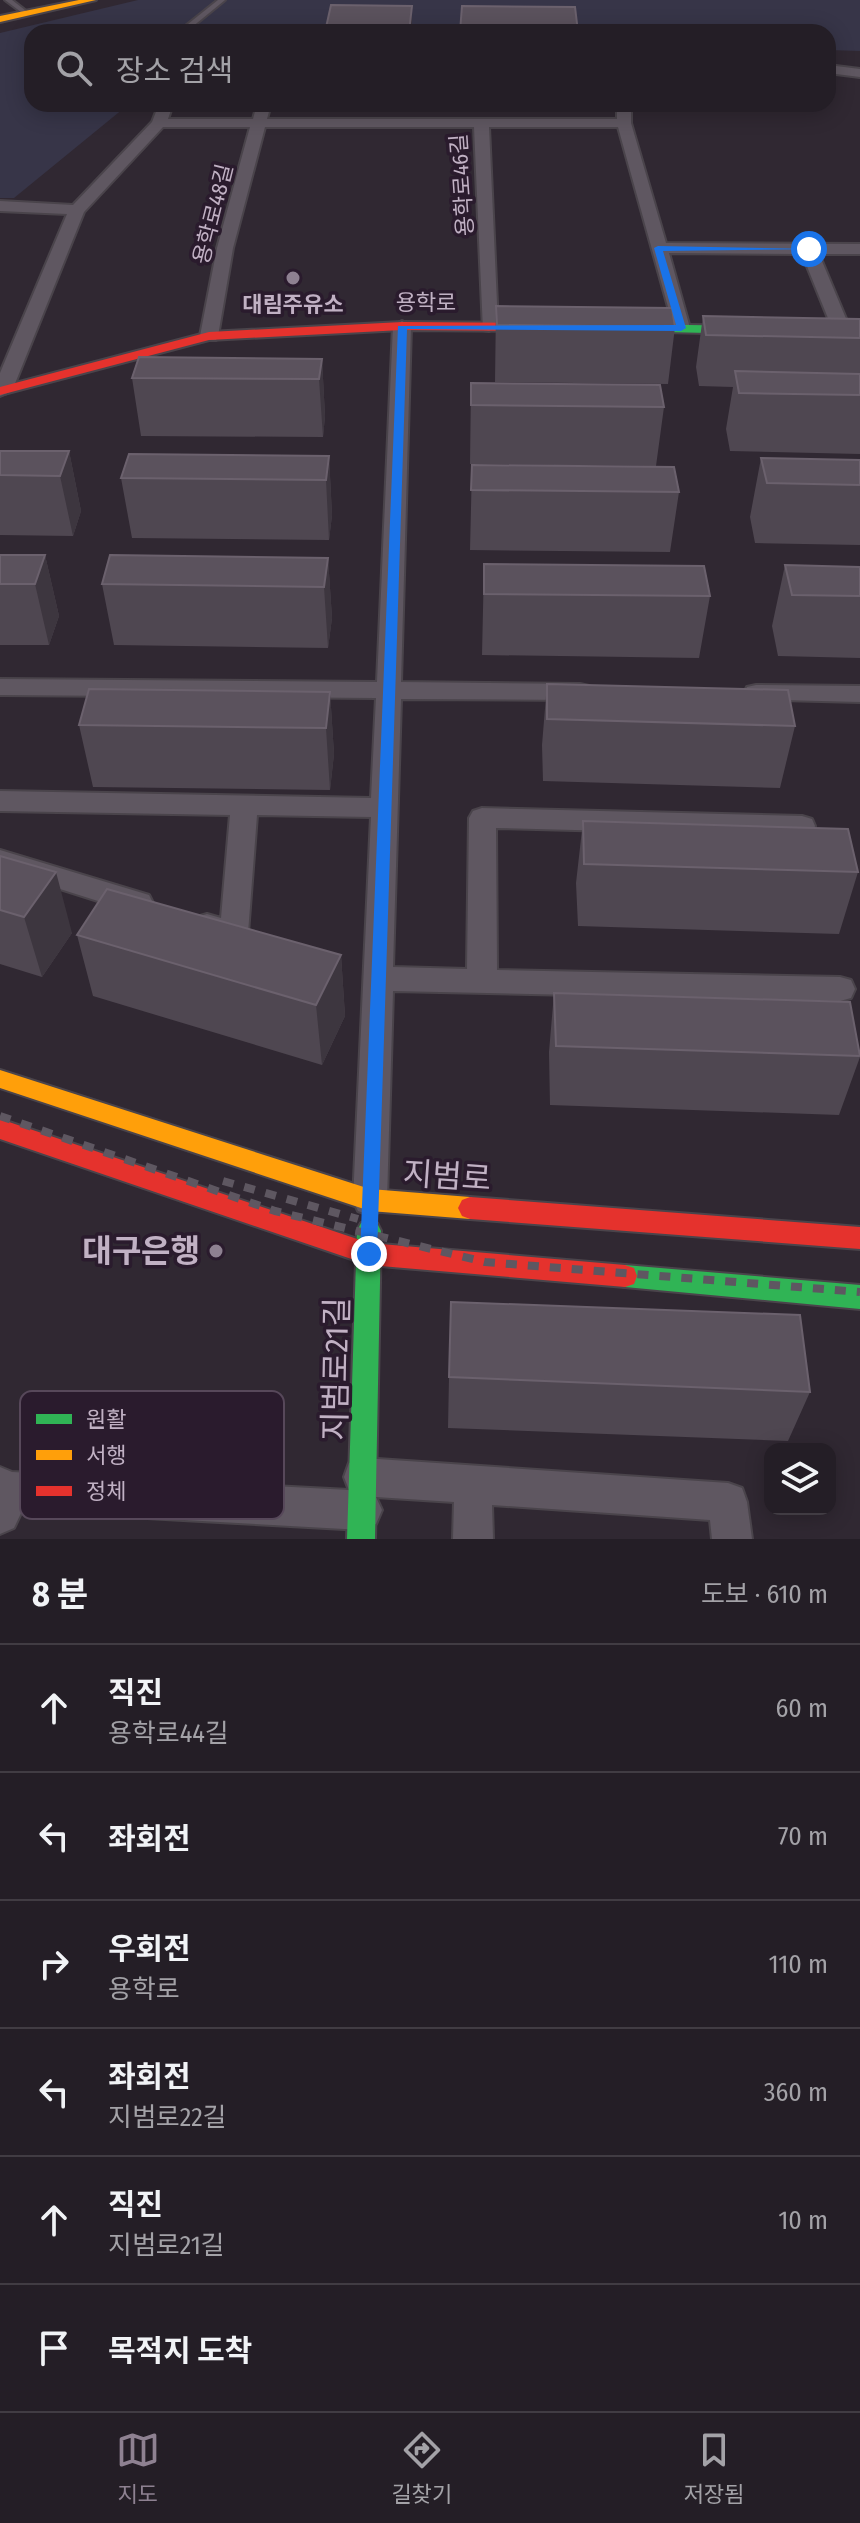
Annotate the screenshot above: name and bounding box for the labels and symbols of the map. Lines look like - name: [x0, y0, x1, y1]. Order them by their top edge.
- street label: 용학로46길: [445, 133, 479, 237]
- street label: 용학로48길: [187, 161, 239, 267]
- route start: [791, 231, 827, 267]
- marker: 대림주유소: [284, 269, 302, 287]
- street label: 용학로: [396, 289, 456, 316]
- place label: 대림주유소: [242, 291, 344, 318]
- street label: 지범로: [402, 1154, 492, 1198]
- place label: 대구은행: [82, 1232, 200, 1270]
- route end: [351, 1236, 387, 1272]
- marker: 대구은행: [207, 1242, 225, 1260]
- street label: 지범로21길: [316, 1297, 356, 1441]
- legend: [20, 1391, 284, 1519]
- text: 원활: [86, 1406, 126, 1433]
- text: 서행: [86, 1442, 126, 1469]
- text: 정체: [86, 1478, 126, 1505]

